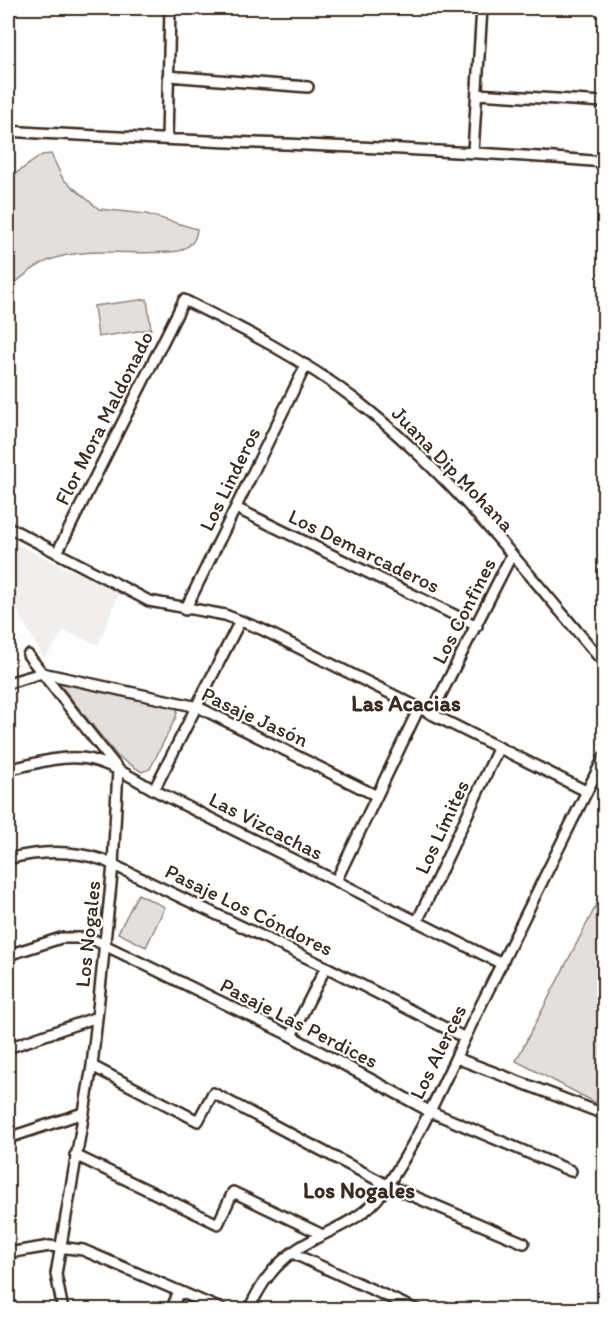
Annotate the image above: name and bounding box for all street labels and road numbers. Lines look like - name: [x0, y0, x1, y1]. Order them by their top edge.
- street label: Flor Mora Maldonado: [49, 327, 158, 509]
- street label: Juana Dip Mohana: [387, 401, 520, 537]
- street label: Los Linderos: [194, 423, 265, 535]
- street label: Los Demarcaderos: [285, 503, 444, 598]
- street label: Los Confines: [426, 554, 501, 668]
- street label: Pasaje Jasón: [198, 681, 313, 752]
- street label: Los Límites: [409, 776, 474, 878]
- street label: Las Vizcachas: [205, 786, 327, 865]
- street label: Pasaje Los Cóndores: [161, 858, 337, 961]
- street label: Los Nogales: [69, 879, 106, 989]
- street label: Pasaje Las Perdices: [216, 972, 382, 1073]
- street label: Los Alerces: [404, 1000, 471, 1103]

